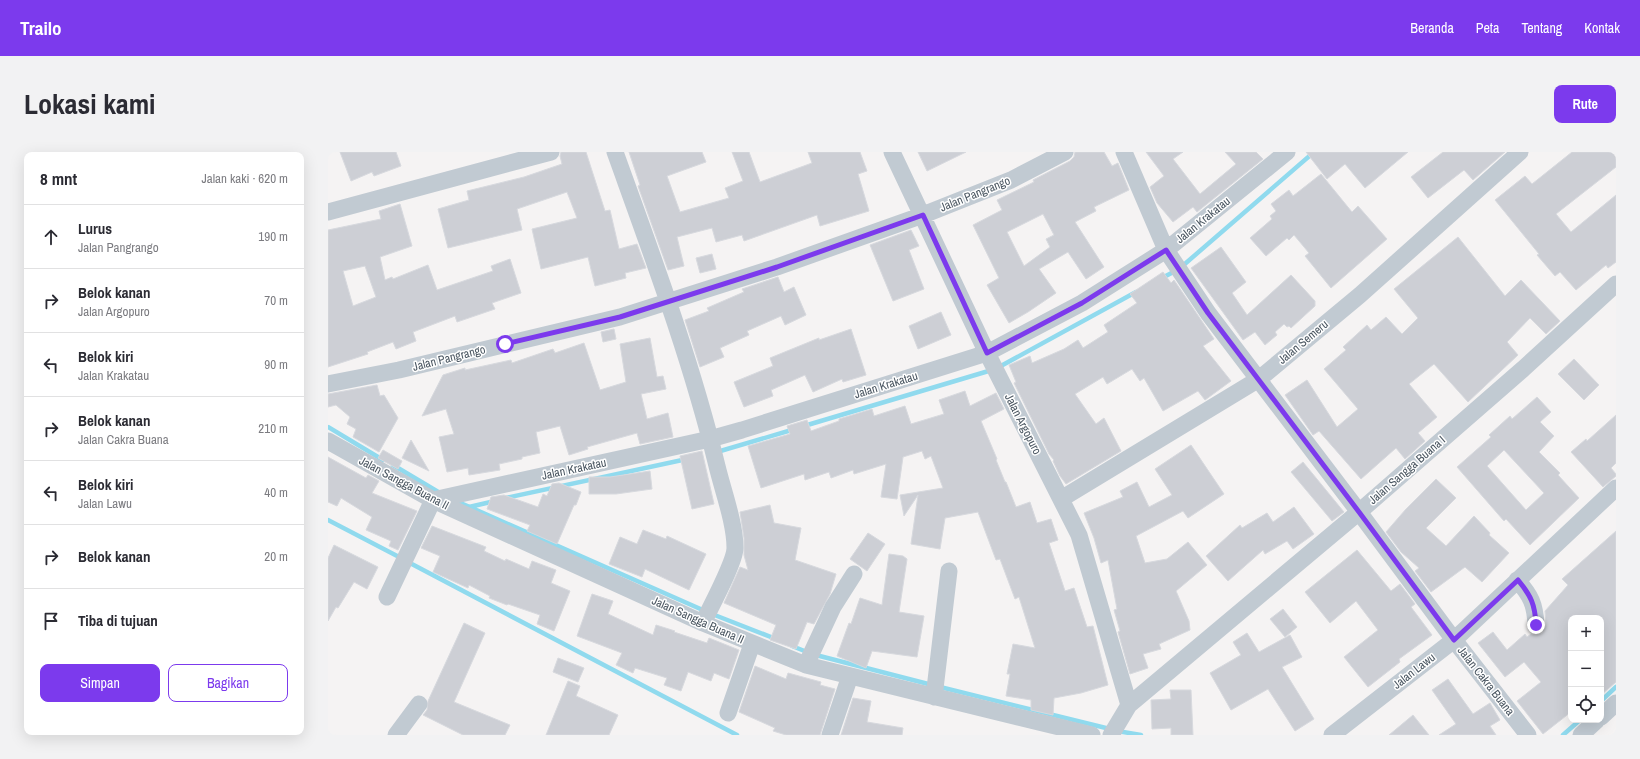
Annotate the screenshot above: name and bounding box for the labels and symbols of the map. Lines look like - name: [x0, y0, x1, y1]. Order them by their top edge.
- street label: Jalan Pangrango: [938, 173, 1012, 215]
- street label: Jalan Krakatau: [1172, 193, 1234, 247]
- street label: Jalan Semeru: [1275, 316, 1331, 368]
- route start: [496, 335, 514, 353]
- street label: Jalan Pangrango: [411, 341, 487, 375]
- street label: Jalan Krakatau: [852, 368, 920, 402]
- street label: Jalan Argopuro: [1001, 391, 1045, 457]
- street label: Jalan Sangga Buana I: [1365, 432, 1449, 508]
- street label: Jalan Sangga Buana II: [356, 453, 452, 513]
- street label: Jalan Krakatau: [540, 454, 608, 484]
- street label: Jalan Sangga Buana II: [649, 592, 747, 648]
- route end: [1527, 616, 1545, 634]
- street label: Jalan Cakra Buana: [1454, 643, 1518, 719]
- street label: Jalan Lawu: [1389, 649, 1439, 693]

